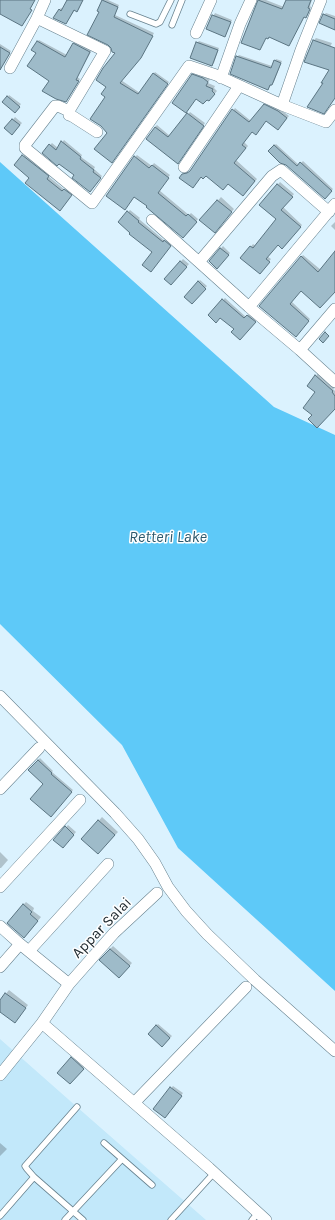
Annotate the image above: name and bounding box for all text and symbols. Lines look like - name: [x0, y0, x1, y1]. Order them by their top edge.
- water label: Retteri Lake: [129, 527, 207, 547]
- street label: Appar Salai: [69, 894, 135, 962]

